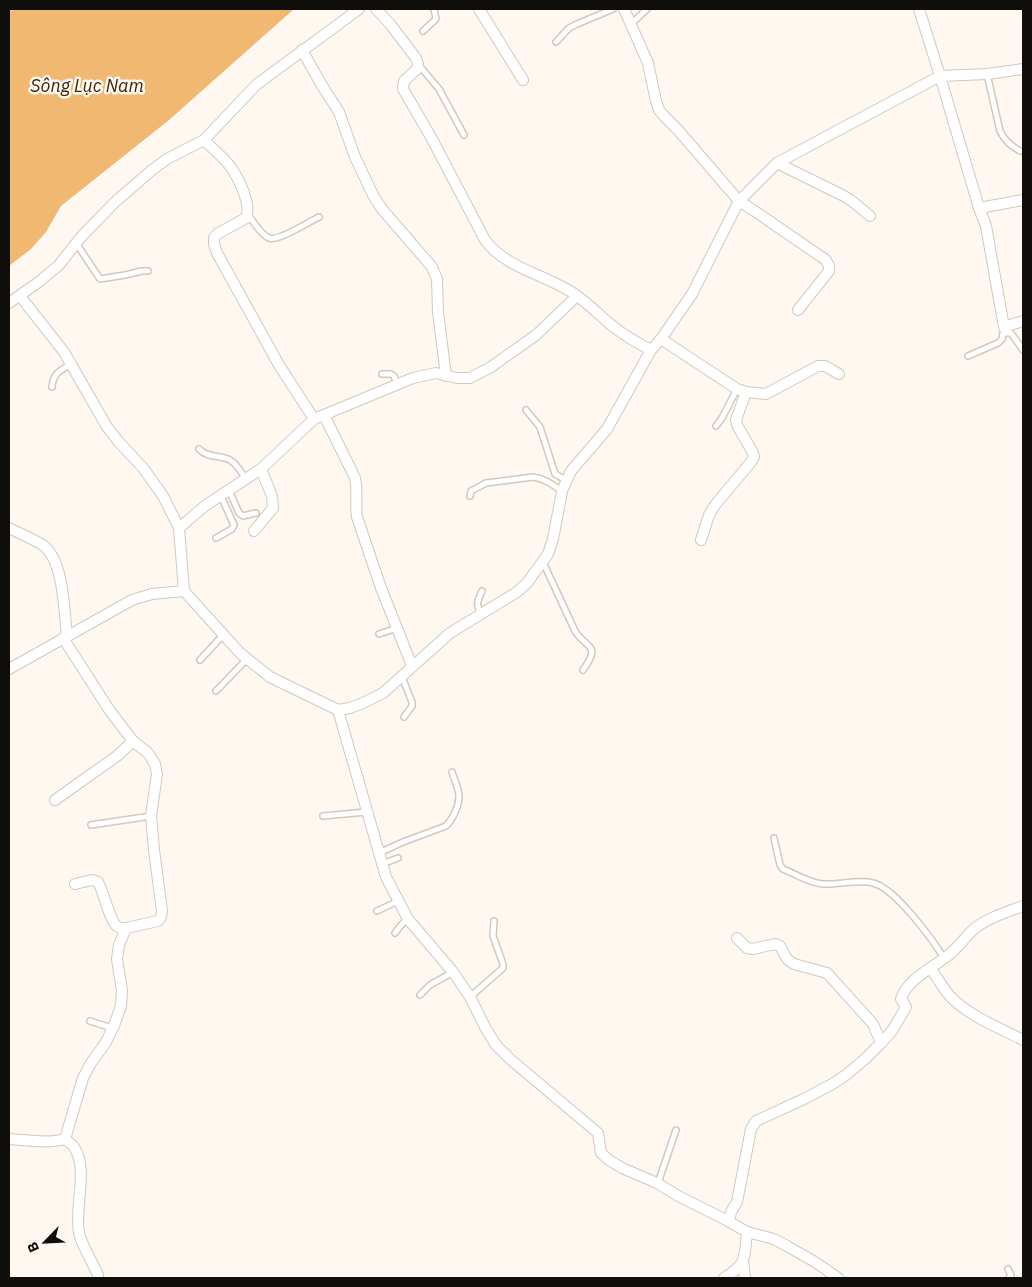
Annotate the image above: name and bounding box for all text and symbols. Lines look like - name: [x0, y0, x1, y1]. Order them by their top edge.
- water label: Sông Lục Nam: [30, 74, 144, 97]
- north arrow: [20, 1217, 70, 1267]
- text: B: [23, 1239, 43, 1255]

